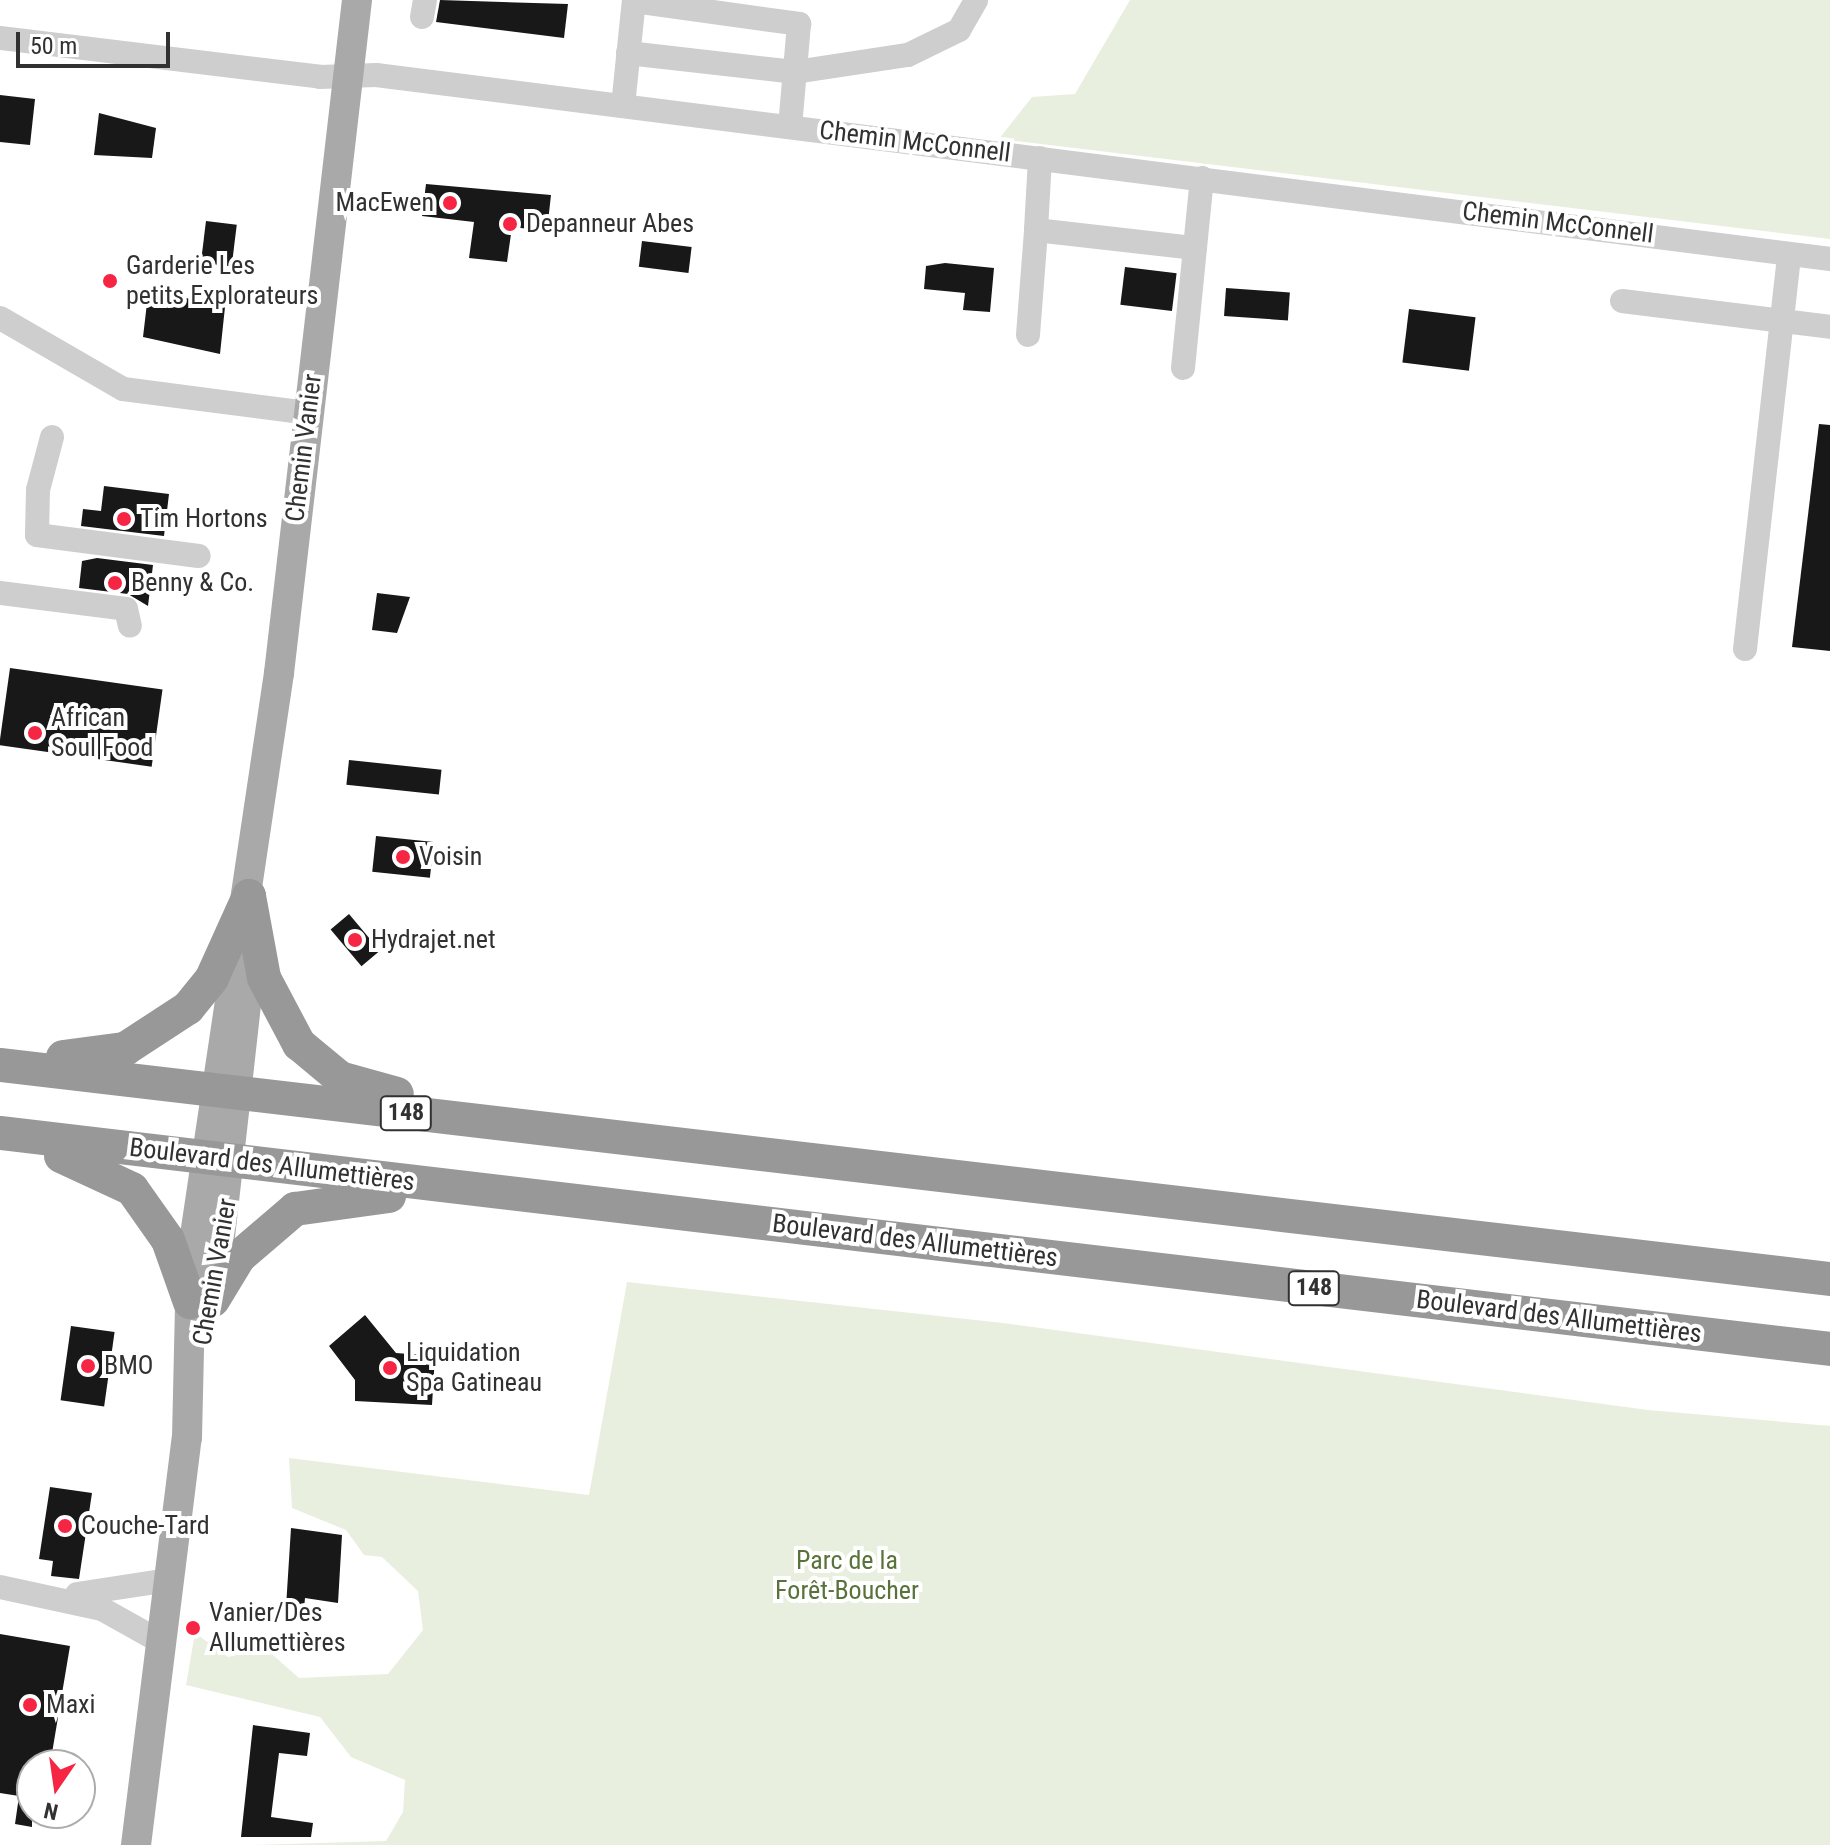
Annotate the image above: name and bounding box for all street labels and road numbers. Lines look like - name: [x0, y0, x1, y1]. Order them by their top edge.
- street label: Chemin McConnell: [818, 115, 1012, 169]
- street label: Chemin McConnell: [1461, 196, 1655, 250]
- street label: Chemin Vanier: [279, 372, 329, 524]
- road number: 148: [378, 1093, 434, 1133]
- street label: Boulevard des Allumettières: [128, 1132, 416, 1198]
- street label: Chemin Vanier: [187, 1196, 243, 1348]
- street label: Boulevard des Allumettières: [771, 1208, 1059, 1274]
- road number: 148: [1286, 1268, 1342, 1308]
- street label: Boulevard des Allumettières: [1415, 1284, 1703, 1350]

